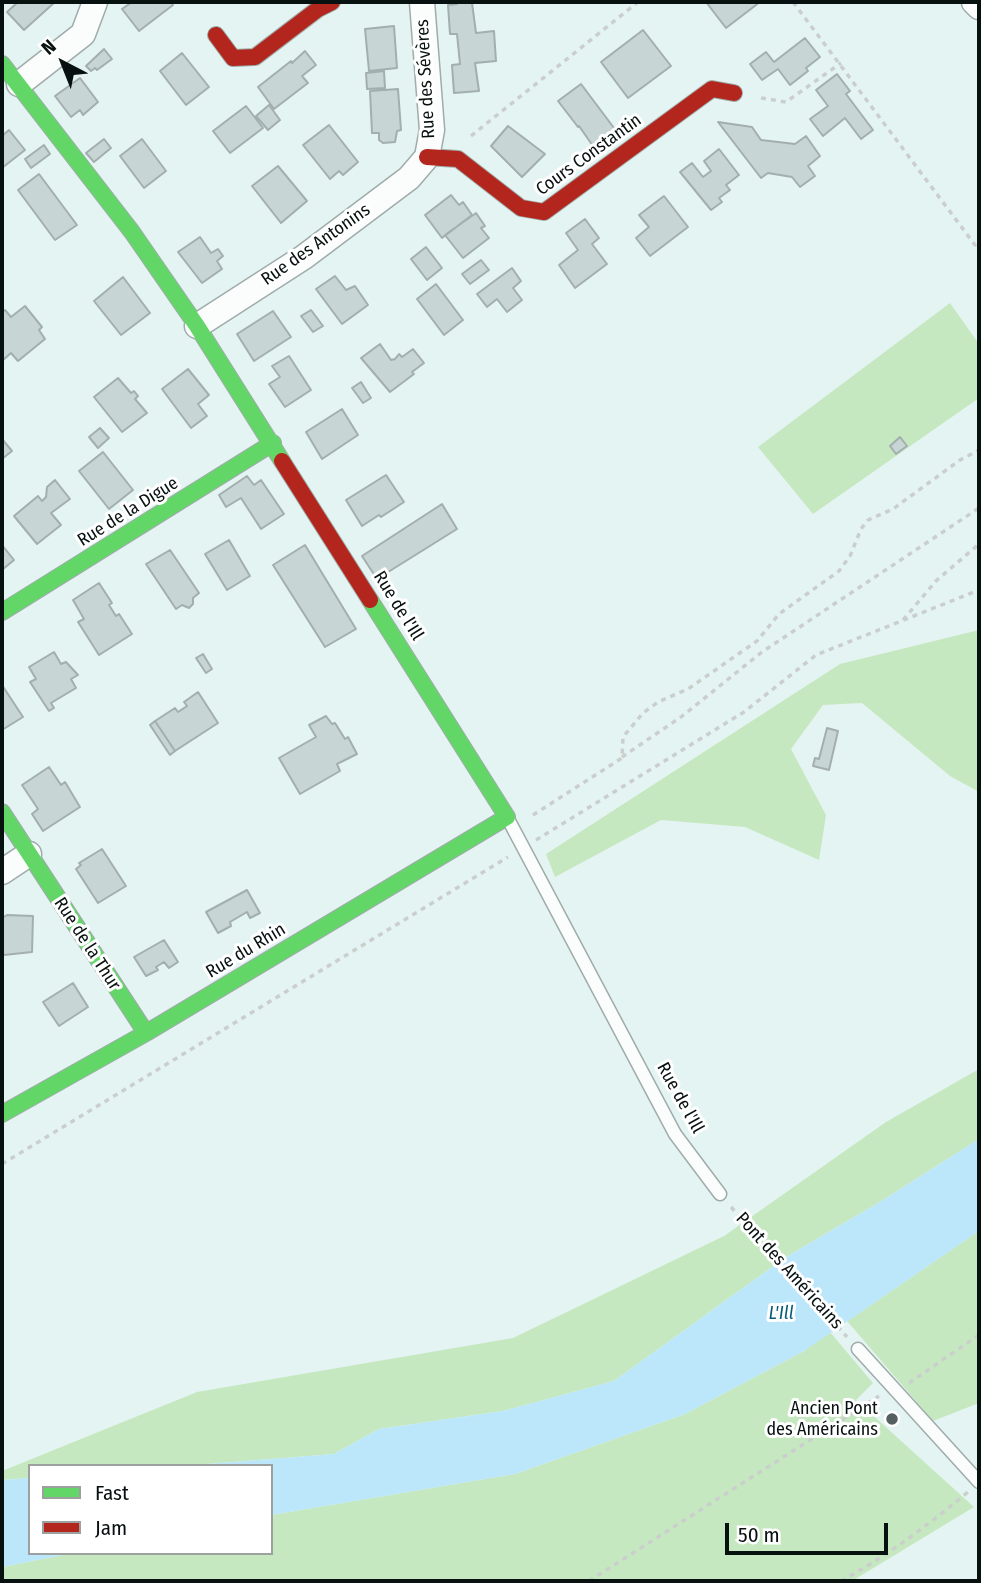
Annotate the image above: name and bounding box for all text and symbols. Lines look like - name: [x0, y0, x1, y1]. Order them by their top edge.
- street label: Rue des Sévères: [412, 19, 440, 139]
- north arrow: [28, 28, 98, 98]
- text: N: [37, 35, 61, 59]
- street label: Cours Constantin: [532, 110, 646, 200]
- street label: Rue des Antonins: [257, 199, 375, 291]
- street label: Rue de la Digue: [74, 473, 182, 551]
- street label: Rue de l'Ill: [368, 567, 428, 645]
- street label: Rue de la Thur: [49, 894, 125, 994]
- street label: Rue du Rhin: [202, 919, 290, 983]
- street label: Rue de l'Ill: [652, 1059, 708, 1137]
- street label: Pont des Américains: [731, 1208, 847, 1334]
- water label: L'Ill: [768, 1303, 794, 1325]
- place label: Ancien Pont des Américains: [766, 1398, 878, 1440]
- marker: Ancien Pont des Américains: [884, 1411, 900, 1427]
- legend: [28, 1464, 273, 1555]
- text: Fast: [95, 1480, 129, 1506]
- scale bar: [729, 1510, 892, 1554]
- text: Jam: [95, 1515, 127, 1541]
- text: 50 m: [738, 1522, 780, 1548]

